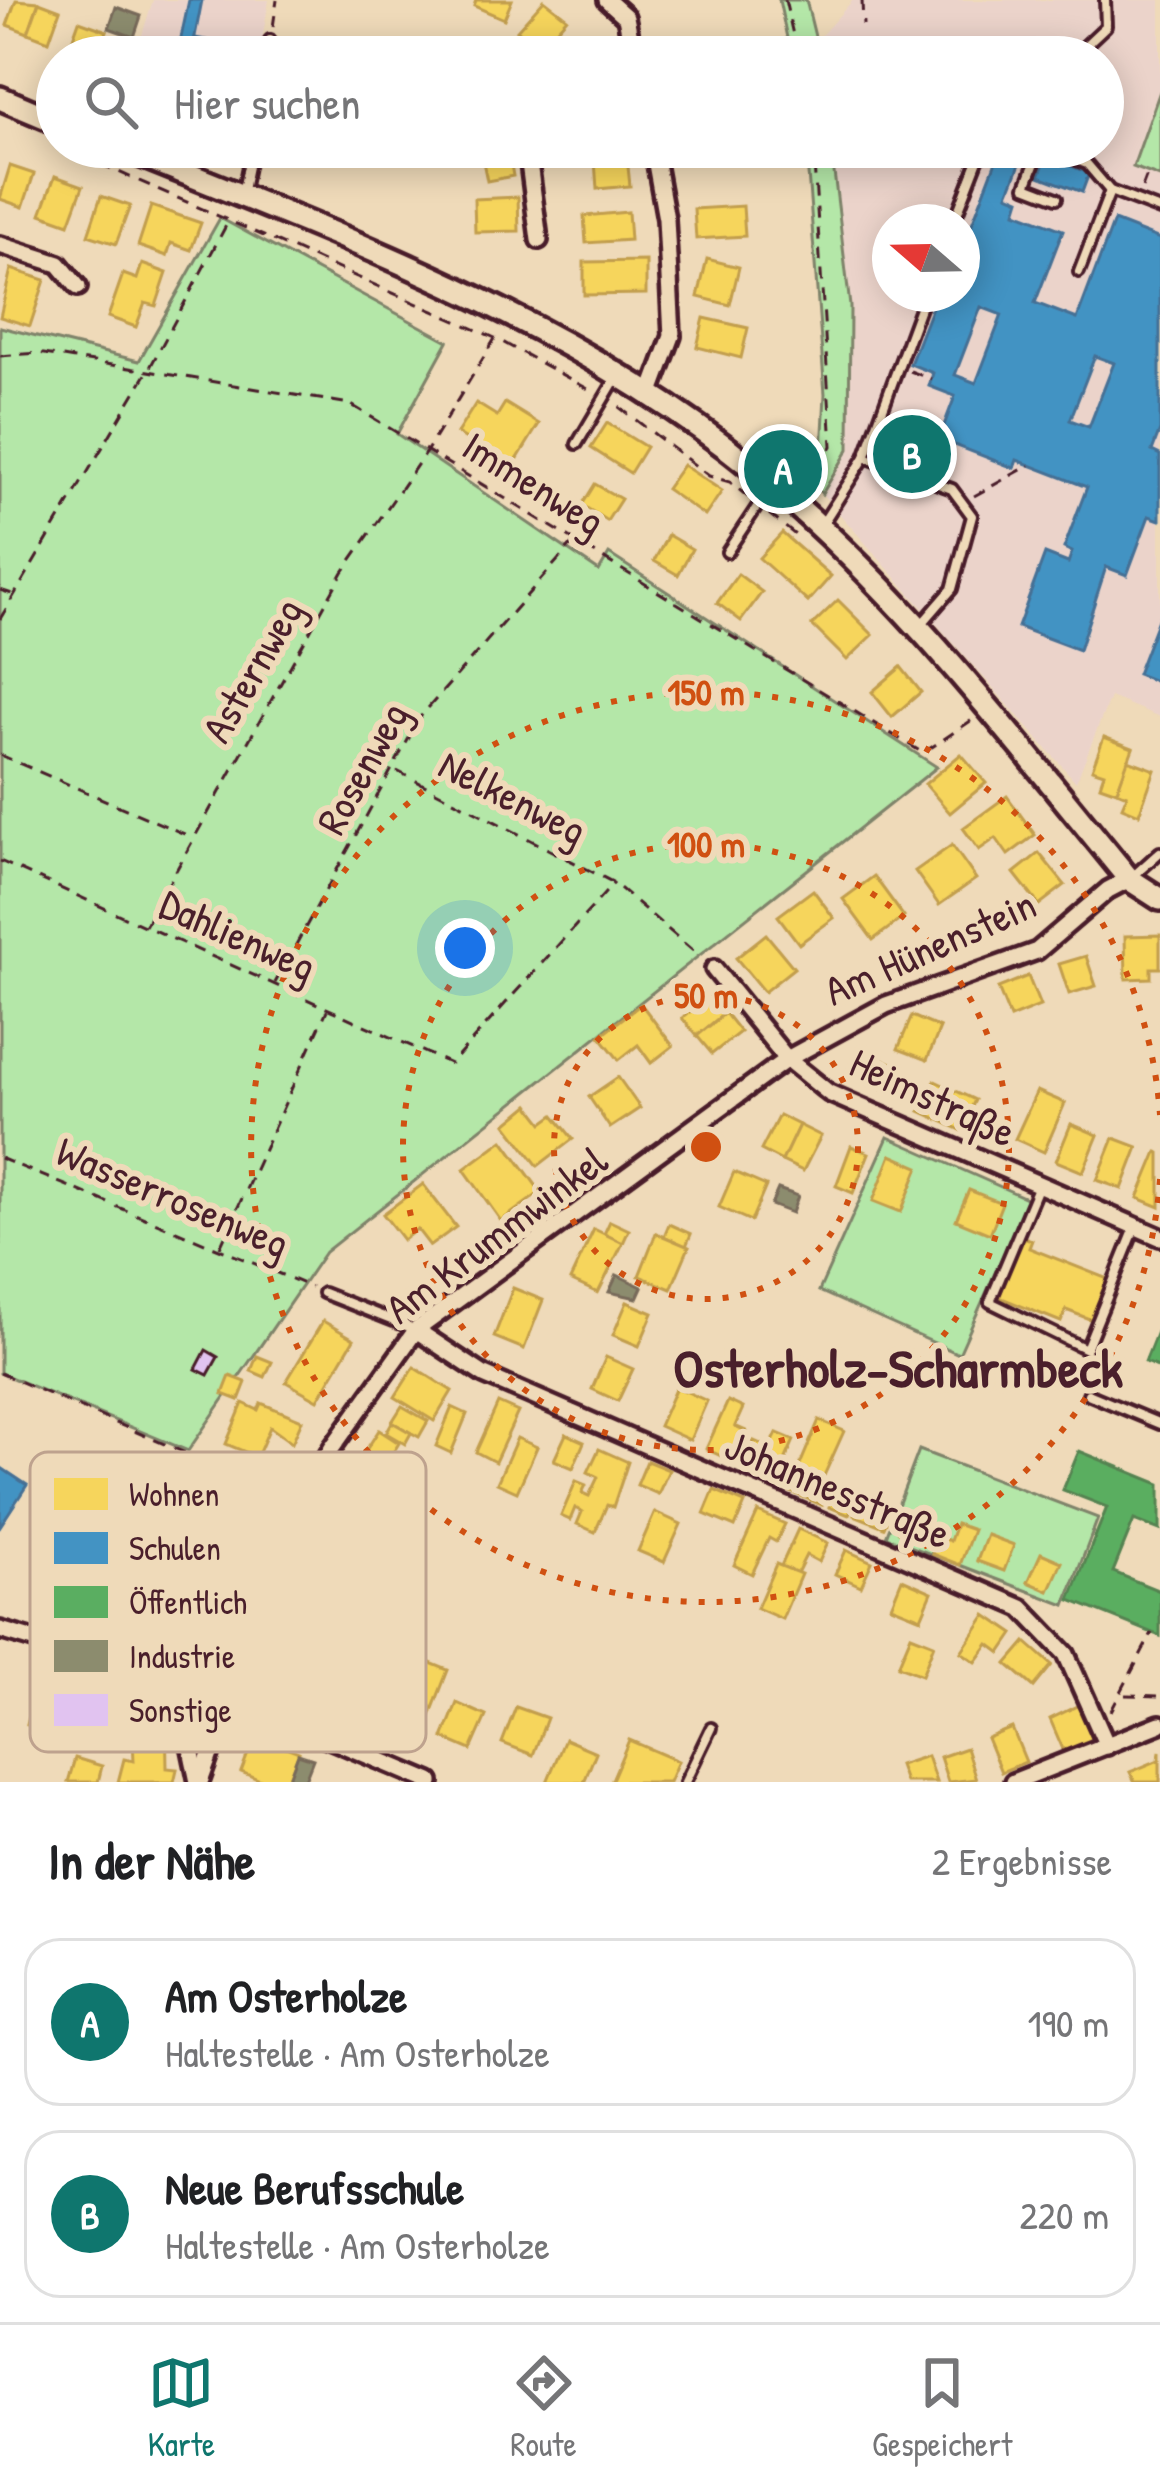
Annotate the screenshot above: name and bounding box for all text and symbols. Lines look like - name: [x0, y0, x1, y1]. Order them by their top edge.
- search box: [36, 36, 1124, 168]
- icon: search: [78, 69, 144, 135]
- text: Hier suchen: [174, 72, 361, 133]
- north arrow: [872, 204, 980, 312]
- pin: B: [873, 409, 951, 499]
- street label: Immenweg: [452, 417, 616, 548]
- pin: A: [744, 424, 822, 514]
- street label: Asternweg: [187, 587, 316, 752]
- text: 150 m: [667, 667, 745, 716]
- street label: Rosenweg: [302, 692, 421, 844]
- street label: Nelkenweg: [430, 735, 597, 858]
- text: 100 m: [667, 819, 745, 868]
- street label: Dahlienweg: [151, 875, 325, 994]
- street label: Am Hünenstein: [815, 875, 1044, 1018]
- your location: [435, 918, 495, 978]
- text: 50 m: [674, 970, 738, 1019]
- street label: Heimstraße: [841, 1033, 1025, 1160]
- street label: Wasserrosenweg: [48, 1122, 298, 1271]
- centre of rings: [685, 1126, 727, 1168]
- street label: Am Krummwinkel: [373, 1131, 619, 1336]
- district label: Osterholz-Scharmbeck: [673, 1331, 1123, 1404]
- street label: Johannesstraße: [717, 1415, 960, 1562]
- legend: [30, 1452, 426, 1752]
- text: Wohnen: [129, 1472, 219, 1516]
- text: Schulen: [129, 1526, 221, 1570]
- text: Öffentlich: [129, 1580, 247, 1624]
- text: Industrie: [129, 1634, 235, 1678]
- text: Sonstige: [129, 1688, 232, 1733]
- text: In der Nähe: [48, 1826, 255, 1895]
- text: 2 Ergebnisse: [932, 1834, 1112, 1887]
- text: Am Osterholze: [165, 1965, 407, 2026]
- text: A: [80, 1996, 100, 2049]
- text: 190 m: [1028, 1996, 1109, 2049]
- text: Haltestelle · Am Osterholze: [165, 2026, 550, 2079]
- text: Neue Berufsschule: [165, 2157, 464, 2218]
- text: B: [80, 2188, 100, 2241]
- text: 220 m: [1020, 2188, 1109, 2241]
- text: Haltestelle · Am Osterholze: [165, 2218, 550, 2271]
- tab: Karte: [148, 2350, 215, 2466]
- tab: Route: [511, 2350, 577, 2466]
- tab: Gespeichert: [872, 2350, 1012, 2466]

